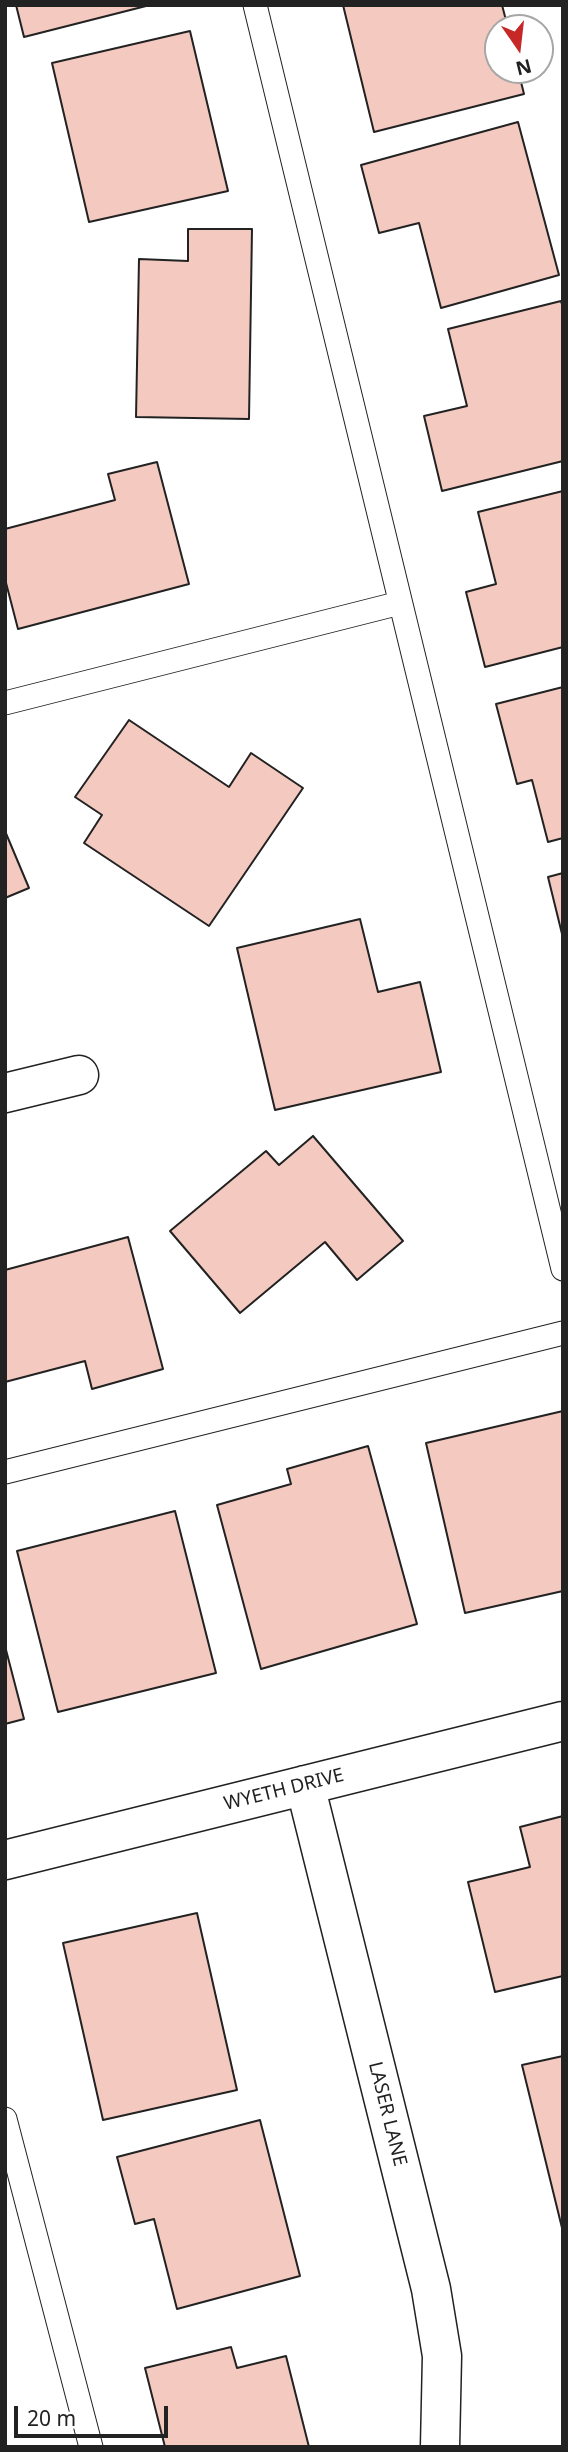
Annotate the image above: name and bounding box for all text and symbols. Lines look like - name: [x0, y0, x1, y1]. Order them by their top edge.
- north arrow: [484, 14, 554, 84]
- text: N: [513, 53, 534, 82]
- street label: WYETH DRIVE: [222, 1764, 346, 1816]
- street label: LASER LANE: [363, 2059, 411, 2169]
- scale bar: [18, 2392, 172, 2436]
- text: 20 m: [27, 2404, 76, 2432]

